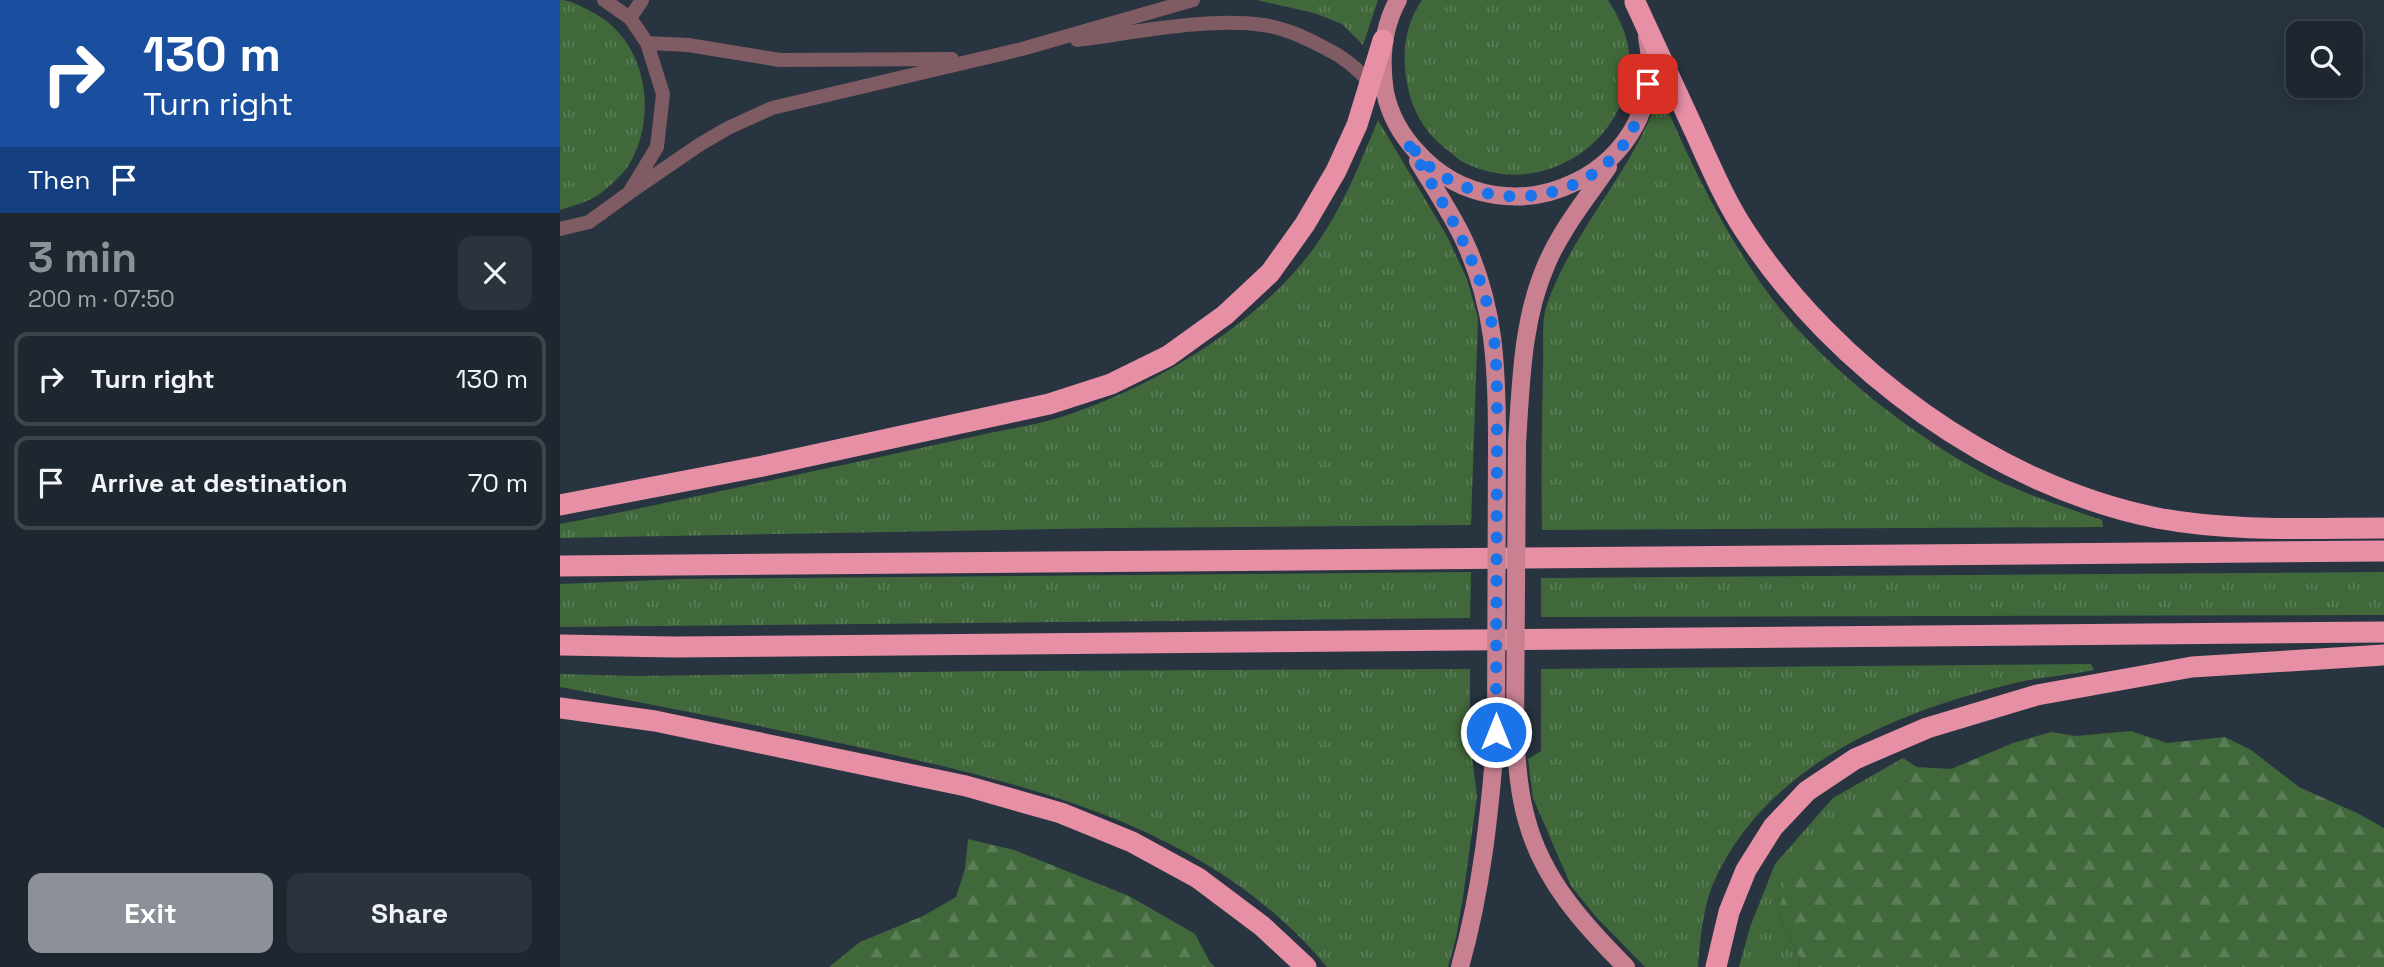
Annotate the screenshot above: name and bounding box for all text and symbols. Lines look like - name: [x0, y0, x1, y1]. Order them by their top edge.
- map controls: [2286, 21, 2363, 98]
- button: search: [2286, 21, 2363, 98]
- text: 130 m: [143, 23, 281, 85]
- icon: right: [28, 28, 119, 119]
- pin: [1618, 54, 1678, 114]
- icon: arrive: [1629, 65, 1667, 103]
- text: Turn right: [143, 84, 293, 124]
- icon: arrive: [105, 161, 143, 199]
- text: Then: [28, 163, 91, 197]
- text: 3 min: [28, 231, 137, 284]
- button: close: [458, 236, 532, 310]
- text: 200 m · 07:50: [28, 284, 175, 314]
- icon: right: [32, 360, 70, 398]
- text: Turn right: [91, 362, 215, 396]
- text: 130 m: [456, 362, 528, 396]
- icon: arrive: [32, 464, 70, 502]
- text: Arrive at destination: [91, 466, 348, 500]
- text: 70 m: [468, 466, 528, 500]
- position arrow: [1459, 695, 1533, 769]
- button: Exit: [28, 873, 273, 953]
- button: Share: [287, 873, 532, 953]

